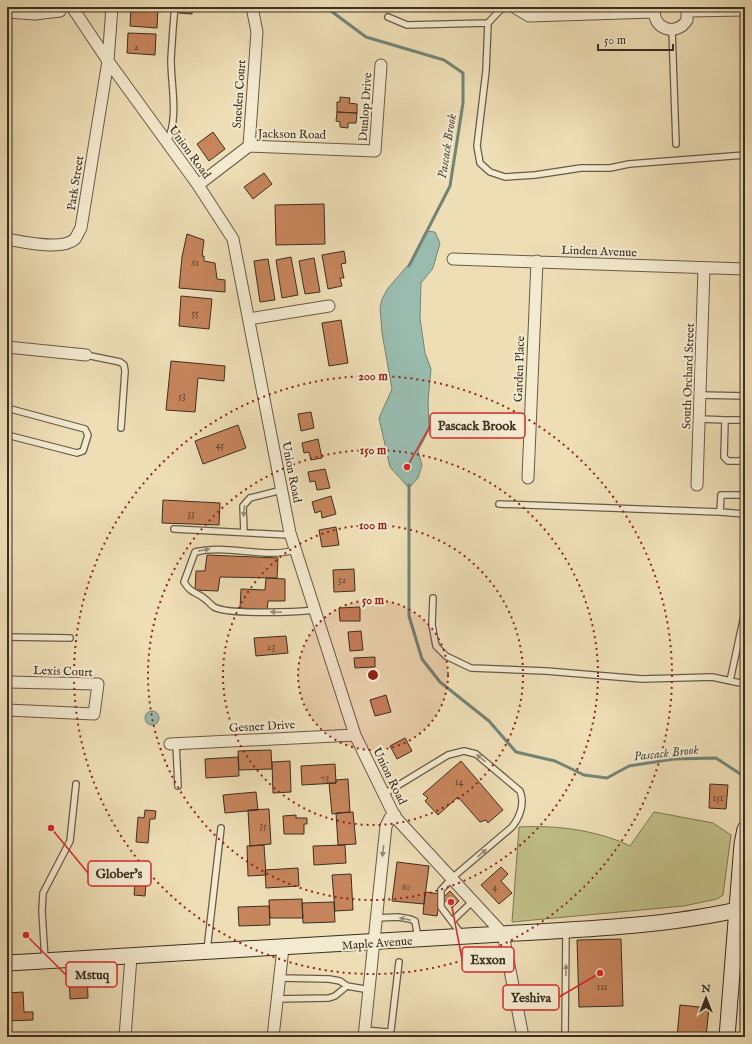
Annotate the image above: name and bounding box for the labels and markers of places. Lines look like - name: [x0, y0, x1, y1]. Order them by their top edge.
- callout: Pascack Brook: [430, 413, 525, 438]
- centre of rings: [366, 668, 380, 682]
- callout: Glober's: [88, 861, 151, 886]
- callout: Exxon: [462, 947, 514, 972]
- callout: Mstuq: [66, 962, 117, 987]
- callout: Yeshiva: [503, 985, 559, 1010]

